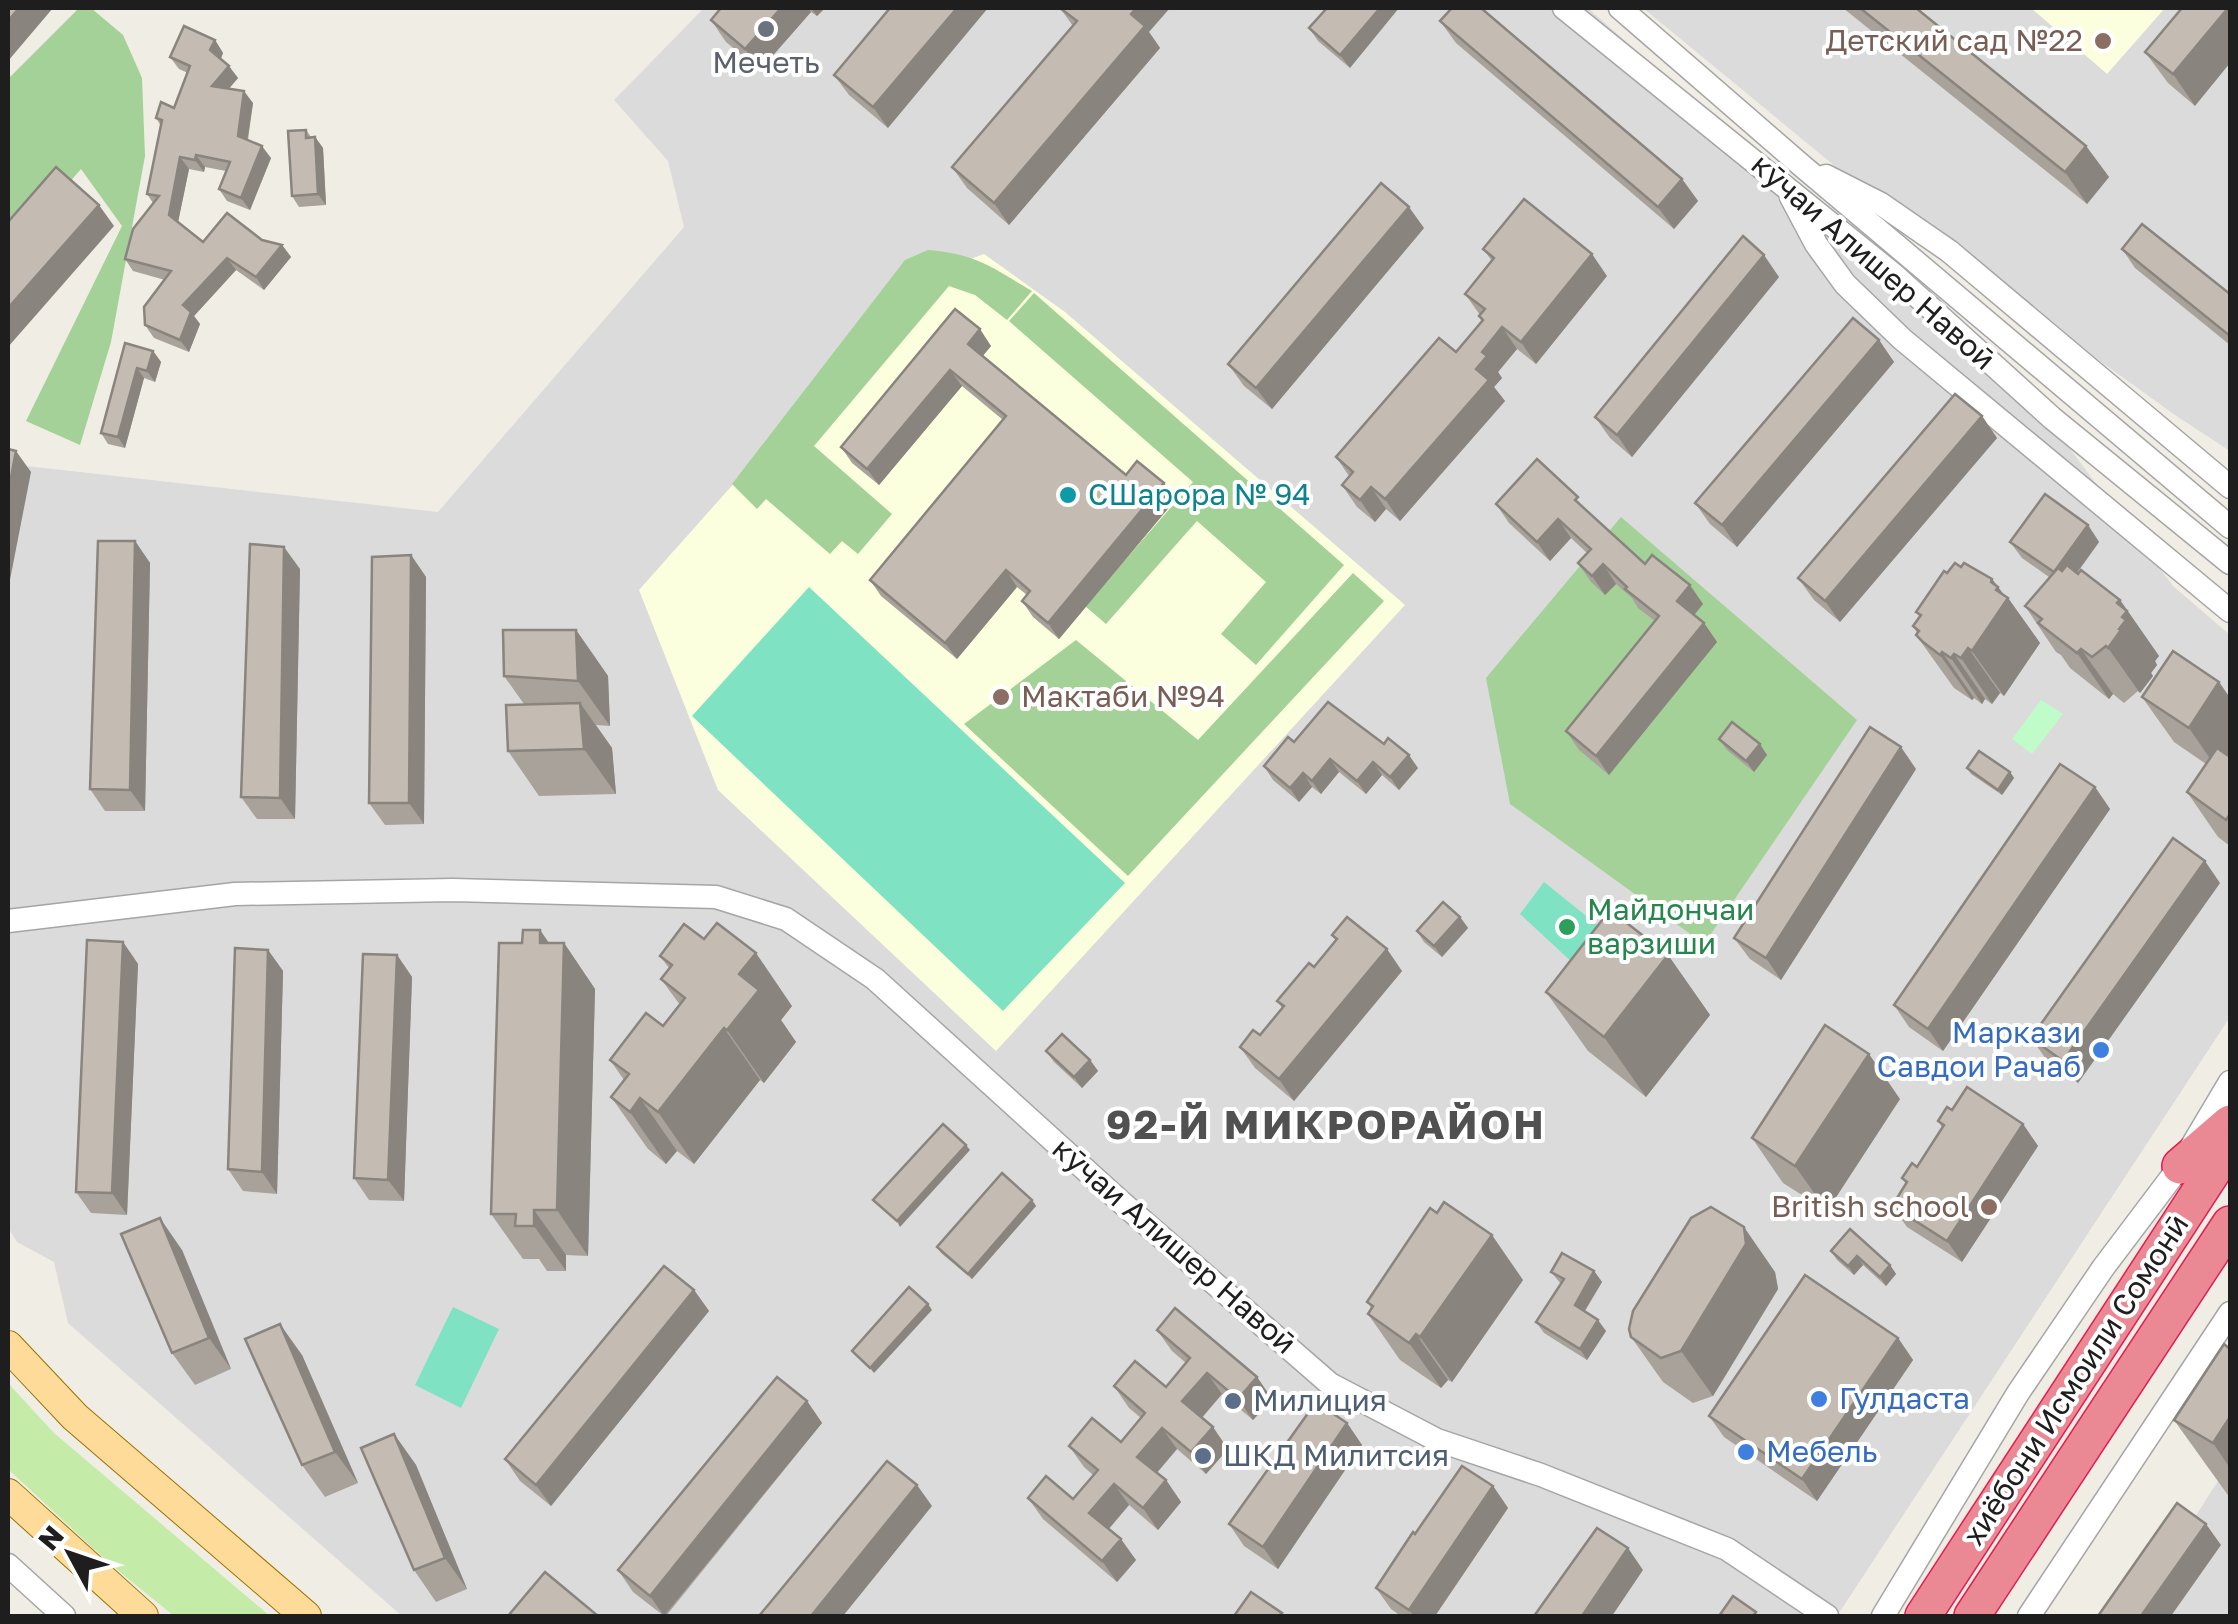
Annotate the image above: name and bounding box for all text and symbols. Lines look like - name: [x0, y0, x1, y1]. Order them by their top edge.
- marker: Мечеть: [755, 18, 777, 40]
- place label: Детский сад №22: [1826, 22, 2083, 58]
- marker: Детский сад №22: [2092, 30, 2114, 52]
- place label: Мечеть: [712, 44, 820, 80]
- street label: кӯчаи Алишер Навоӣ: [1745, 146, 2003, 377]
- place label: СШарора № 94: [1088, 476, 1311, 512]
- marker: СШарора № 94: [1057, 484, 1079, 506]
- place label: Мактаби №94: [1021, 678, 1225, 714]
- marker: Мактаби №94: [990, 686, 1012, 708]
- place label: Майдончаи варзиши: [1587, 891, 1754, 961]
- marker: Майдончаи варзиши: [1556, 916, 1578, 938]
- place label: Маркази Савдои Рачаб: [1877, 1014, 2081, 1084]
- marker: Маркази Савдои Рачаб: [2090, 1039, 2112, 1061]
- district label: 92-Й МИКРОРАЙОН: [1106, 1100, 1546, 1148]
- street label: кӯчаи Алишер Навоӣ: [1046, 1130, 1304, 1361]
- place label: British school: [1771, 1188, 1969, 1224]
- marker: British school: [1978, 1196, 2000, 1218]
- street label: хиёбони Исмоили Сомонӣ: [1955, 1207, 2196, 1552]
- place label: Гулдаста: [1839, 1380, 1970, 1416]
- place label: Милиция: [1253, 1382, 1387, 1418]
- marker: Гулдаста: [1808, 1388, 1830, 1410]
- marker: Милиция: [1222, 1390, 1244, 1412]
- place label: Мебель: [1766, 1433, 1877, 1469]
- place label: ШКД Милитсия: [1223, 1437, 1449, 1473]
- marker: Мебель: [1735, 1441, 1757, 1463]
- marker: ШКД Милитсия: [1192, 1445, 1214, 1467]
- north arrow: [20, 1504, 120, 1604]
- text: N: [31, 1519, 70, 1556]

